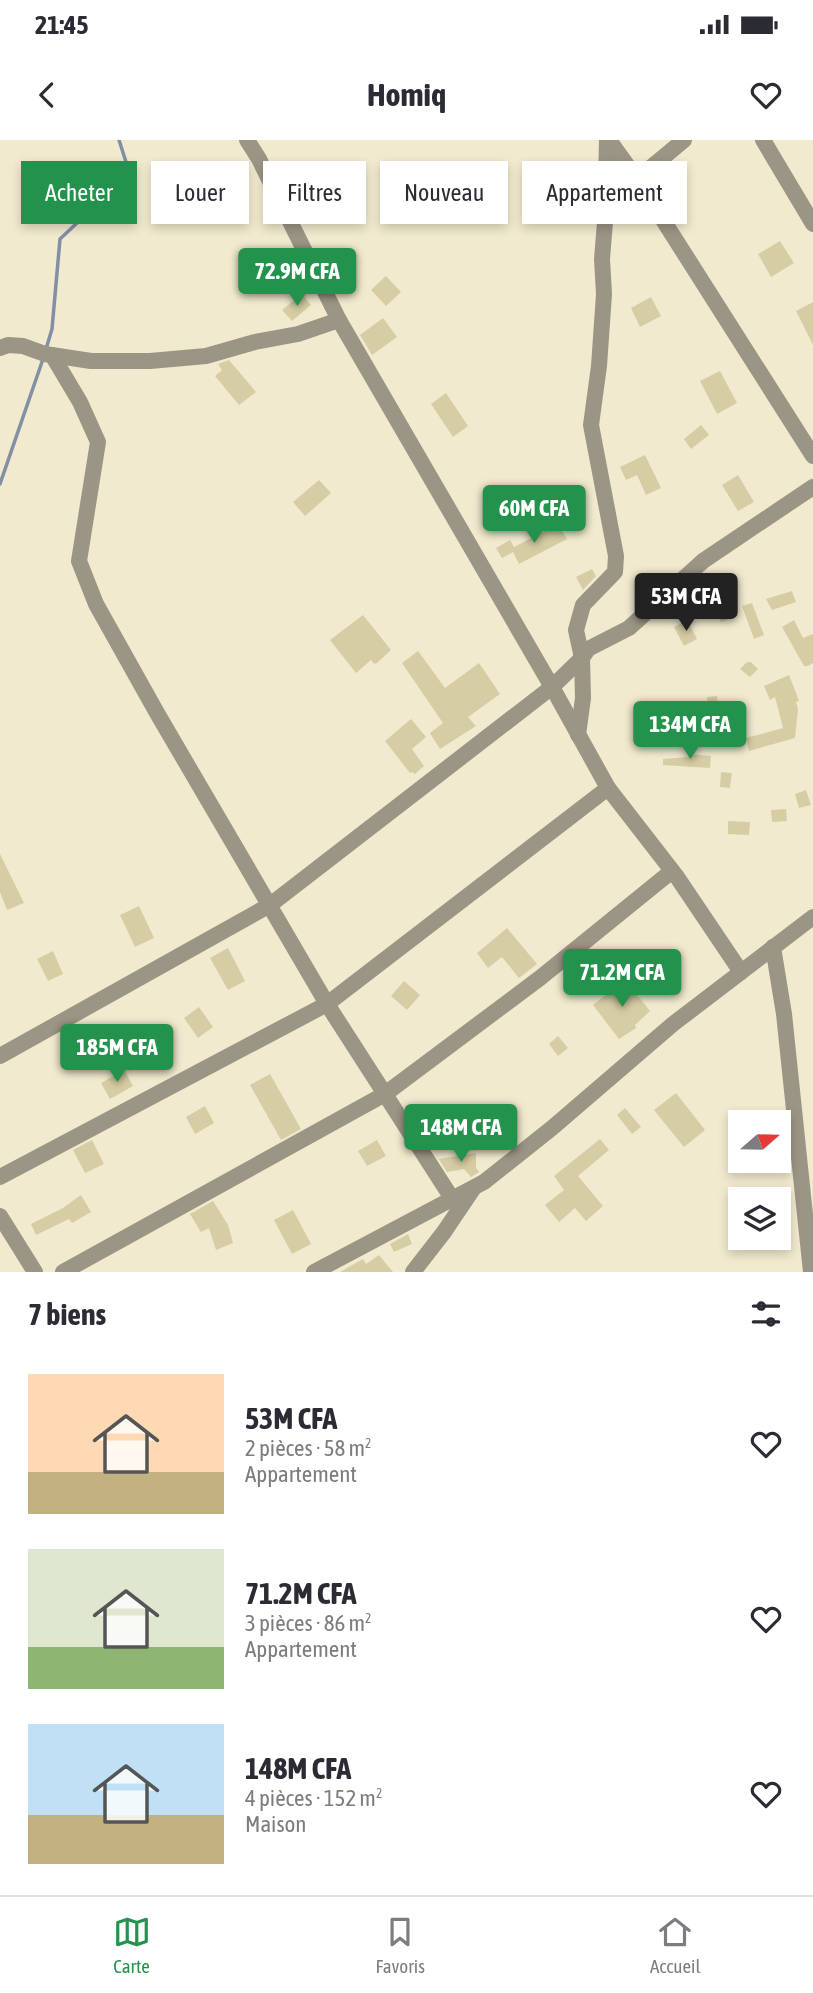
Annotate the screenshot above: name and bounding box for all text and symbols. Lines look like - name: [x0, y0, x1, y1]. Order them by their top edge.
- text: 21:45: [35, 10, 89, 40]
- icon: back: [28, 76, 66, 114]
- text: Homiq: [367, 76, 446, 113]
- icon: heart: [747, 76, 785, 114]
- chip: Acheter: [21, 161, 137, 224]
- chip: Louer: [151, 161, 249, 224]
- chip: Filtres: [263, 161, 366, 224]
- chip: Nouveau: [380, 161, 508, 224]
- chip: Appartement: [522, 161, 687, 224]
- pin: 72.9M CFA: [217, 248, 377, 308]
- text: 72.9M CFA: [254, 258, 340, 284]
- pin: 60M CFA: [469, 486, 599, 545]
- text: 60M CFA: [499, 495, 569, 521]
- pin: 53M CFA: [621, 574, 751, 633]
- text: 53M CFA: [651, 583, 721, 609]
- pin: 134M CFA: [618, 702, 762, 761]
- text: 134M CFA: [649, 711, 731, 737]
- pin: 71.2M CFA: [542, 950, 702, 1009]
- text: 71.2M CFA: [579, 959, 665, 985]
- pin: 185M CFA: [45, 1024, 189, 1084]
- text: 185M CFA: [76, 1034, 158, 1060]
- pin: 148M CFA: [389, 1104, 533, 1164]
- north arrow: [728, 1110, 791, 1172]
- map controls: [728, 1110, 791, 1250]
- text: 148M CFA: [420, 1114, 502, 1140]
- button: layers: [728, 1187, 791, 1250]
- icon: filters: [747, 1295, 785, 1333]
- text: 7 biens: [28, 1297, 106, 1331]
- text: 53M CFA: [245, 1401, 337, 1435]
- icon: home: [84, 1402, 168, 1486]
- icon: heart: [747, 1425, 785, 1463]
- text: 2 pièces · 58 m²: [245, 1435, 372, 1461]
- text: Appartement: [245, 1461, 357, 1487]
- text: 71.2M CFA: [245, 1576, 357, 1610]
- icon: home: [84, 1577, 168, 1661]
- icon: heart: [747, 1600, 785, 1638]
- text: 3 pièces · 86 m²: [245, 1610, 372, 1636]
- text: Appartement: [245, 1636, 357, 1662]
- text: 148M CFA: [245, 1751, 351, 1785]
- icon: home: [84, 1752, 168, 1836]
- icon: heart: [747, 1775, 785, 1813]
- text: 4 pièces · 152 m²: [245, 1785, 382, 1811]
- text: Maison: [245, 1811, 306, 1837]
- tab: Carte: [113, 1913, 151, 1977]
- tab: Favoris: [376, 1913, 425, 1977]
- tab: Accueil: [650, 1913, 700, 1977]

